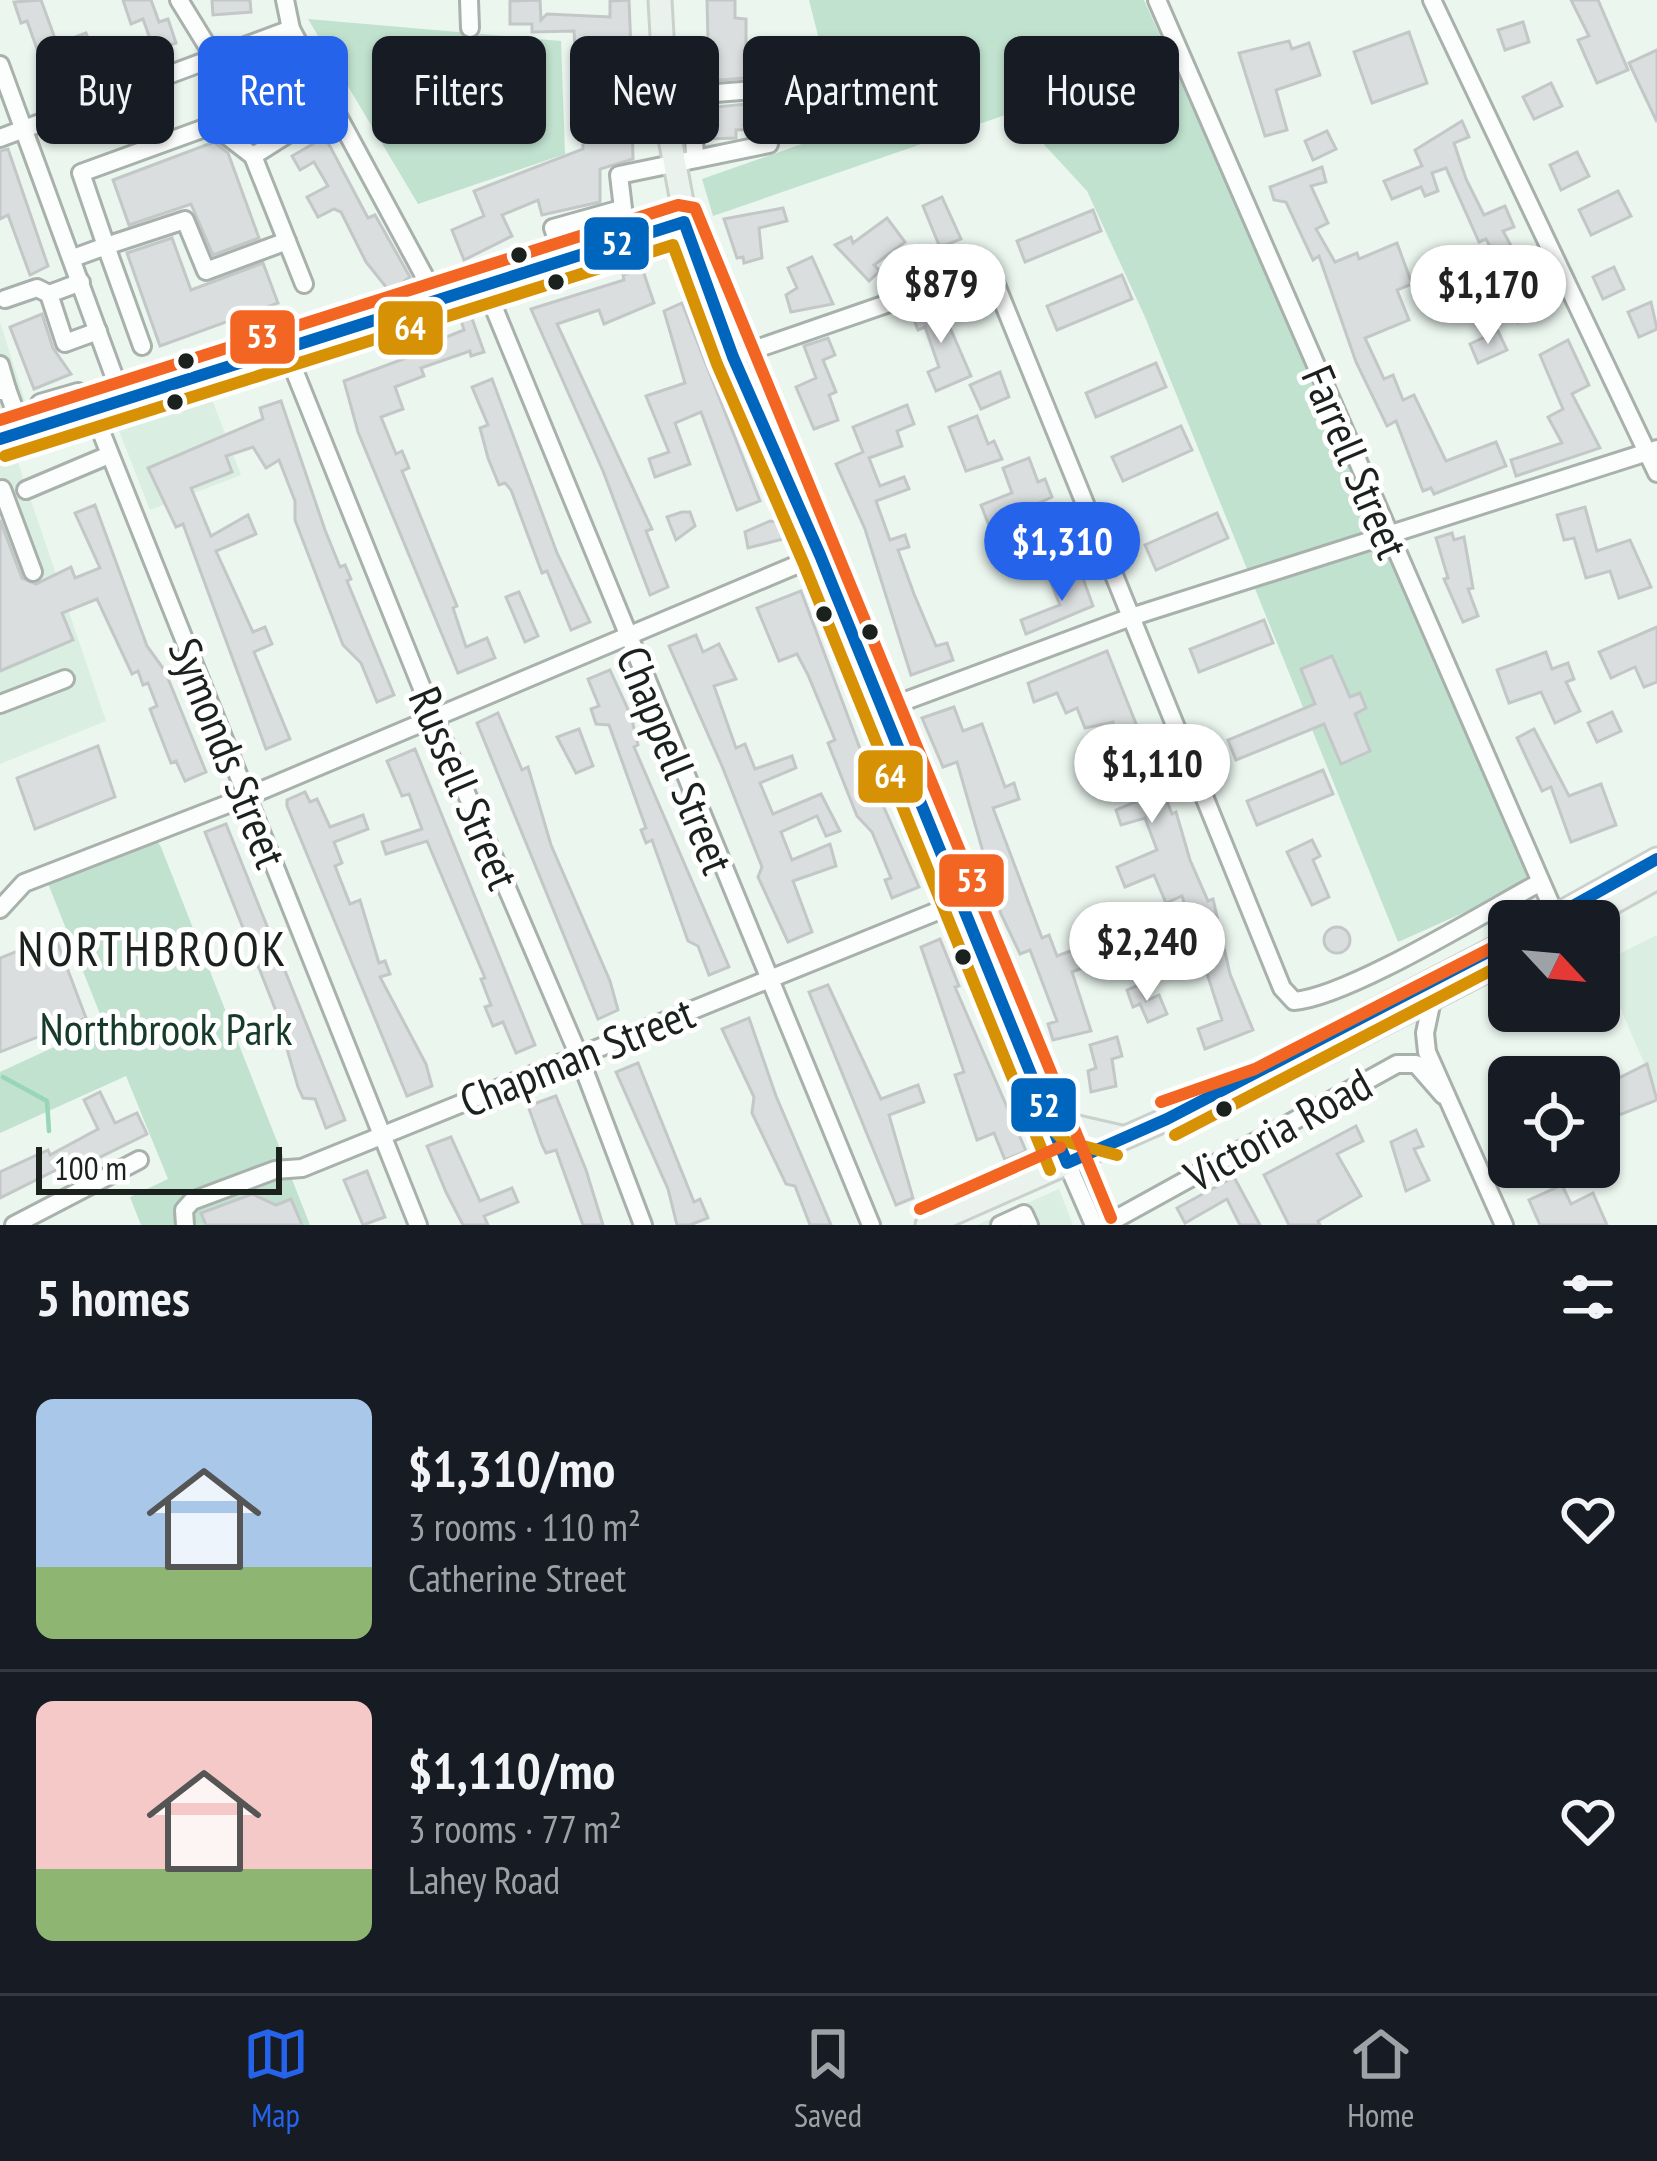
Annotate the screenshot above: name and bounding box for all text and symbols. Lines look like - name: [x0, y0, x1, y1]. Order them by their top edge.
- chip: Buy: [36, 36, 174, 144]
- chip: Rent: [198, 36, 348, 144]
- chip: Filters: [372, 36, 546, 144]
- chip: New: [570, 36, 719, 144]
- chip: Apartment: [743, 36, 980, 144]
- chip: House: [1004, 36, 1179, 144]
- line badge: 52: [582, 215, 651, 272]
- text: 52: [601, 221, 633, 264]
- unlabelled marker: [508, 244, 530, 266]
- pin: $879: [870, 244, 1012, 346]
- pin: $1,170: [1390, 245, 1586, 347]
- text: $879: [904, 257, 978, 308]
- text: $1,170: [1437, 258, 1539, 309]
- unlabelled marker: [545, 271, 567, 293]
- line badge: 64: [376, 299, 445, 357]
- text: 64: [394, 306, 426, 349]
- line badge: 53: [228, 308, 297, 366]
- text: 53: [246, 314, 278, 357]
- unlabelled marker: [175, 350, 197, 372]
- street label: Farrell Street: [1289, 357, 1423, 567]
- unlabelled marker: [164, 391, 186, 413]
- pin: $1,310: [964, 502, 1160, 604]
- text: $1,310: [1011, 515, 1113, 566]
- unlabelled marker: [813, 603, 835, 625]
- unlabelled marker: [859, 621, 881, 643]
- street label: Symonds Street: [157, 630, 301, 876]
- street label: Chappell Street: [604, 638, 748, 882]
- street label: Russell Street: [396, 678, 534, 898]
- pin: $1,110: [1054, 724, 1250, 826]
- text: $1,110: [1101, 737, 1203, 788]
- line badge: 64: [856, 748, 925, 805]
- text: 64: [874, 754, 906, 797]
- line badge: 53: [937, 852, 1006, 909]
- text: 53: [956, 858, 988, 901]
- north arrow: [1488, 900, 1620, 1032]
- map controls: [1488, 900, 1620, 1188]
- pin: $2,240: [1049, 902, 1245, 1004]
- text: $2,240: [1096, 915, 1198, 966]
- district label: NORTHBROOK: [18, 917, 288, 979]
- unlabelled marker: [952, 946, 974, 968]
- street label: Chapman Street: [451, 983, 703, 1129]
- park label: Northbrook Park: [40, 999, 293, 1057]
- street label: Victoria Road: [1173, 1054, 1381, 1205]
- button: locate: [1488, 1056, 1620, 1188]
- line badge: 52: [1009, 1076, 1078, 1134]
- text: 52: [1028, 1083, 1060, 1126]
- unlabelled marker: [1213, 1098, 1235, 1120]
- scale bar: [36, 1141, 282, 1194]
- text: 100 m: [54, 1146, 127, 1189]
- text: 5 homes: [36, 1264, 190, 1330]
- icon: filters: [1555, 1264, 1621, 1330]
- text: $1,310/mo: [408, 1435, 615, 1501]
- icon: home: [132, 1447, 276, 1591]
- icon: heart: [1555, 1486, 1621, 1552]
- text: 3 rooms · 110 m²: [408, 1501, 641, 1552]
- text: Catherine Street: [408, 1552, 626, 1603]
- text: $1,110/mo: [408, 1737, 615, 1803]
- icon: home: [132, 1749, 276, 1893]
- icon: heart: [1555, 1788, 1621, 1854]
- text: 3 rooms · 77 m²: [408, 1803, 622, 1854]
- text: Lahey Road: [408, 1854, 560, 1905]
- tab: Map: [243, 2021, 309, 2136]
- tab: Saved: [794, 2021, 862, 2136]
- tab: Home: [1347, 2021, 1414, 2136]

